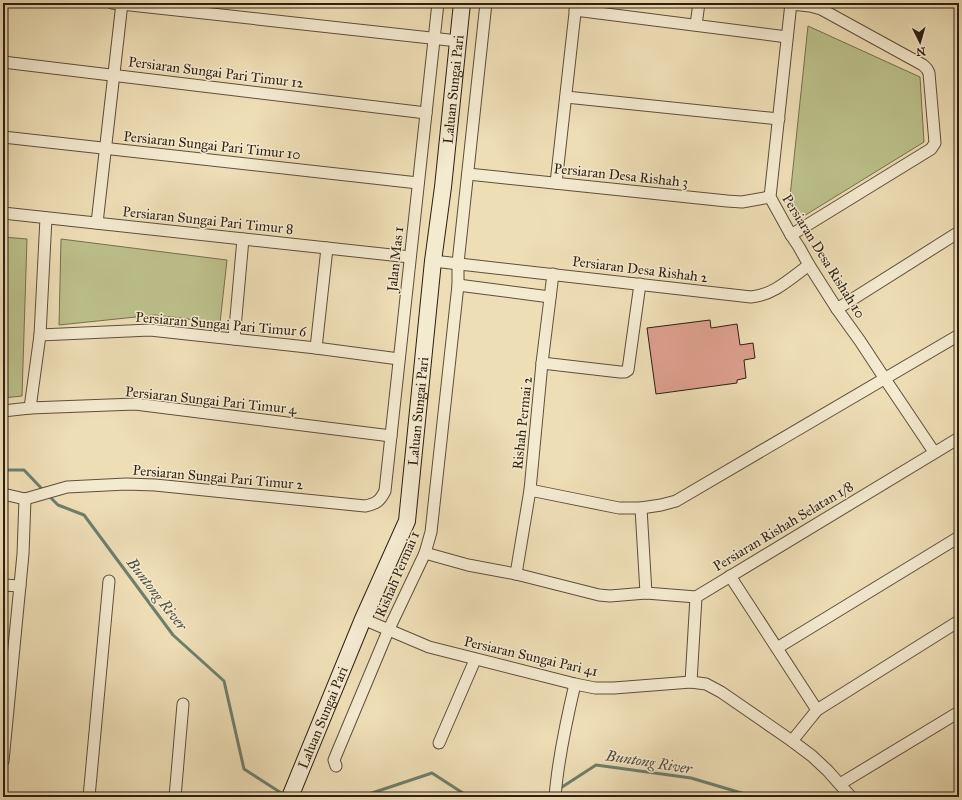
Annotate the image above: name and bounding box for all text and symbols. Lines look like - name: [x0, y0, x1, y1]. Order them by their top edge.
- north arrow: [900, 22, 940, 62]
- street label: Laluan Sungai Pari: [440, 34, 468, 145]
- text: N: [915, 45, 926, 58]
- street label: Persiaran Sungai Pari Timur 12: [127, 53, 305, 92]
- street label: Persiaran Sungai Pari Timur 10: [123, 128, 301, 163]
- street label: Persiaran Desa Rishah 3: [553, 160, 689, 191]
- street label: Persiaran Desa Rishah 10: [778, 191, 869, 321]
- street label: Persiaran Sungai Pari Timur 8: [122, 203, 294, 238]
- street label: Jalan Mas 1: [383, 225, 408, 295]
- street label: Persiaran Desa Rishah 2: [571, 253, 709, 286]
- street label: Persiaran Sungai Pari Timur 6: [135, 309, 308, 341]
- street label: Laluan Sungai Pari: [405, 356, 432, 467]
- street label: Rishah Permai 2: [509, 376, 536, 470]
- street label: Persiaran Sungai Pari Timur 4: [124, 383, 299, 418]
- street label: Persiaran Sungai Pari Timur 2: [132, 462, 304, 493]
- street label: Persiaran Rishah Selatan 1/8: [710, 478, 856, 575]
- street label: Rishah Permai 1: [372, 528, 423, 620]
- water label: Buntong River: [123, 553, 191, 634]
- street label: Persiaran Sungai Pari 41: [462, 633, 600, 680]
- street label: Laluan Sungai Pari: [295, 664, 352, 771]
- water label: Buntong River: [604, 746, 694, 778]

